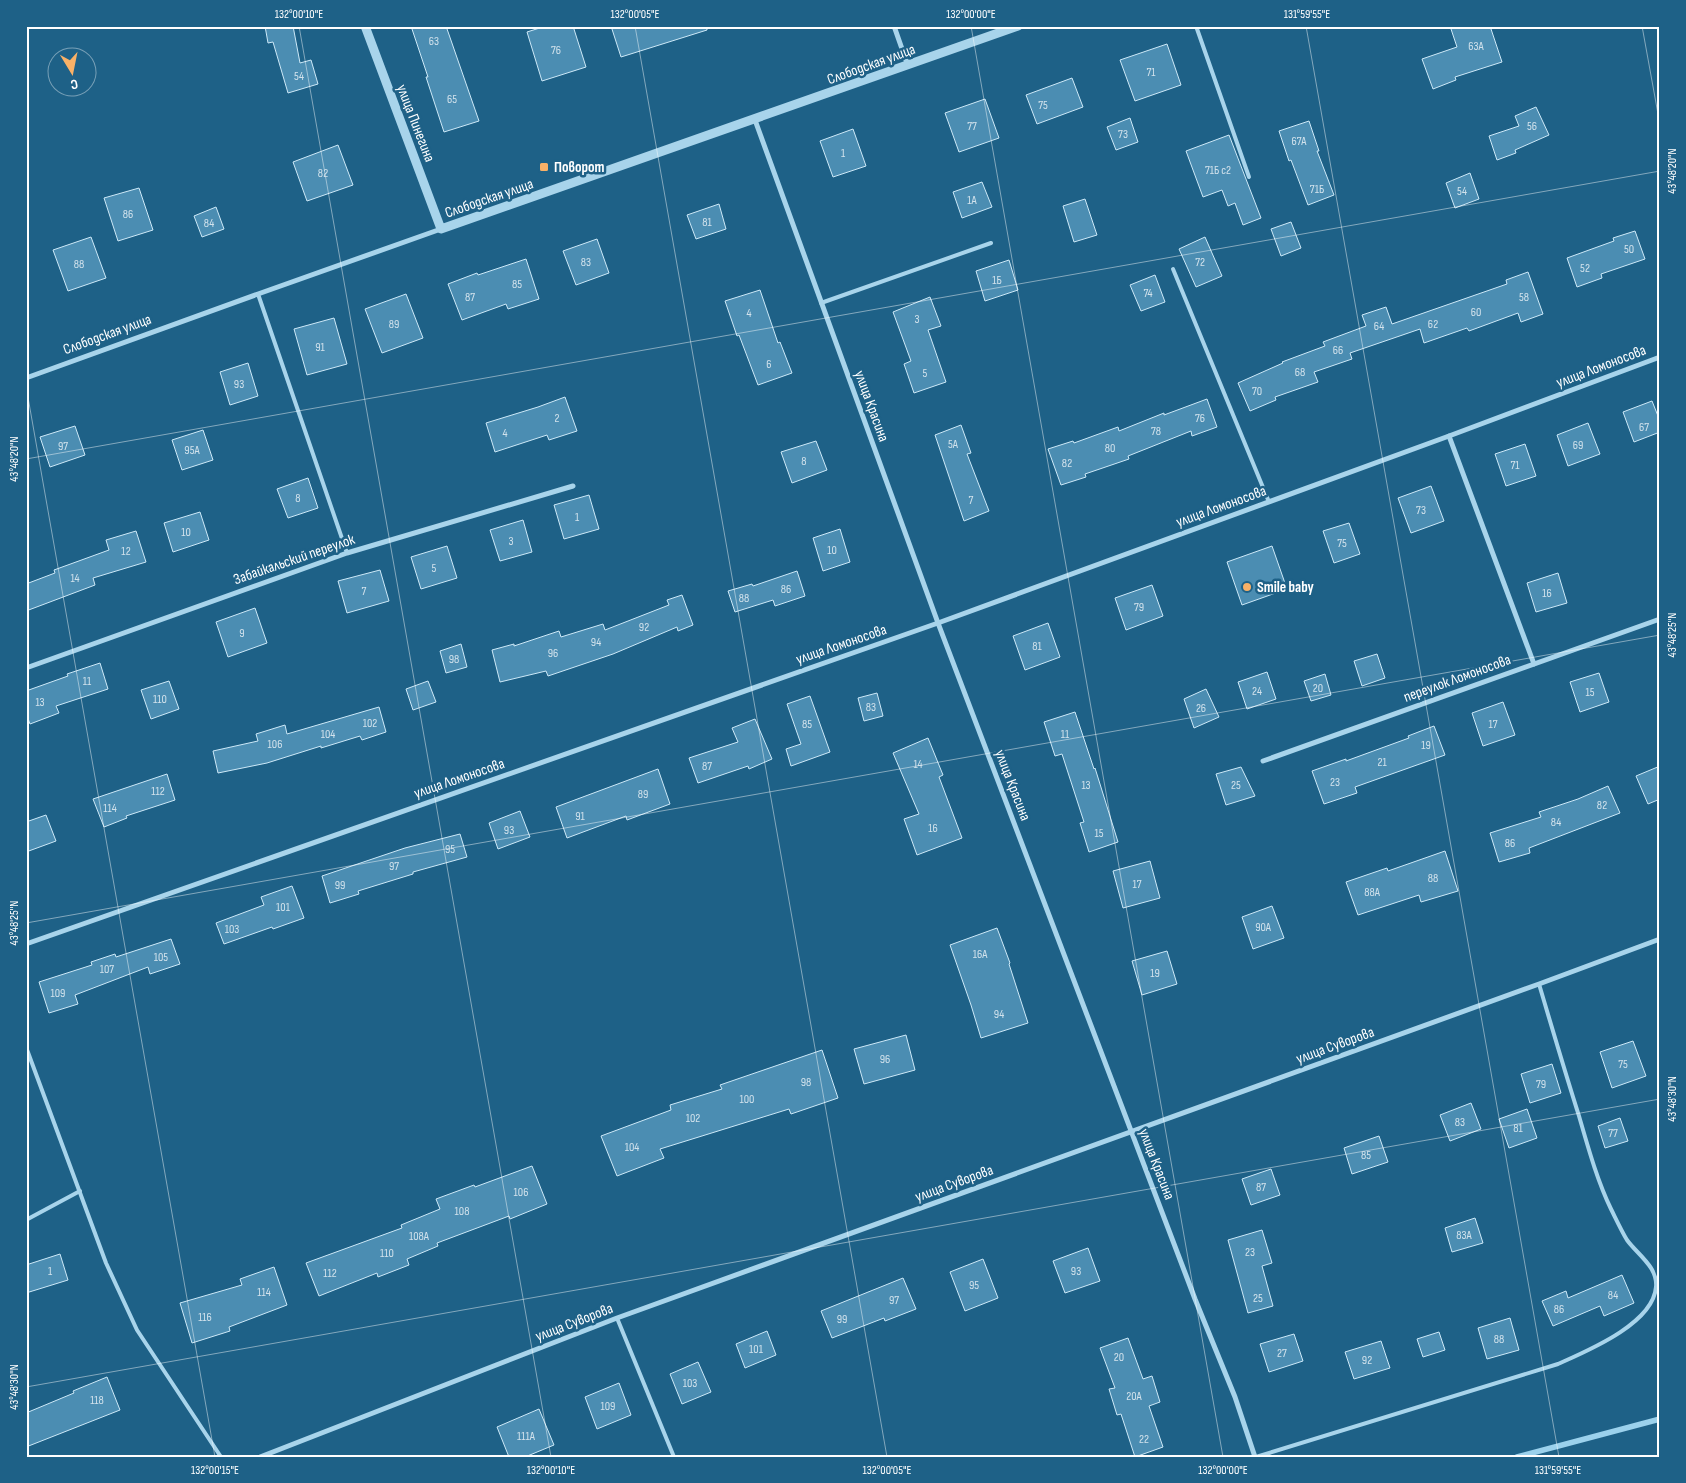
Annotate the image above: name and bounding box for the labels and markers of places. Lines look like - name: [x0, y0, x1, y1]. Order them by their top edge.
- place label: Поворот: [554, 158, 605, 177]
- marker: Поворот: [538, 161, 550, 173]
- place label: Smile baby: [1257, 578, 1315, 597]
- marker: Smile baby: [1241, 581, 1253, 593]

